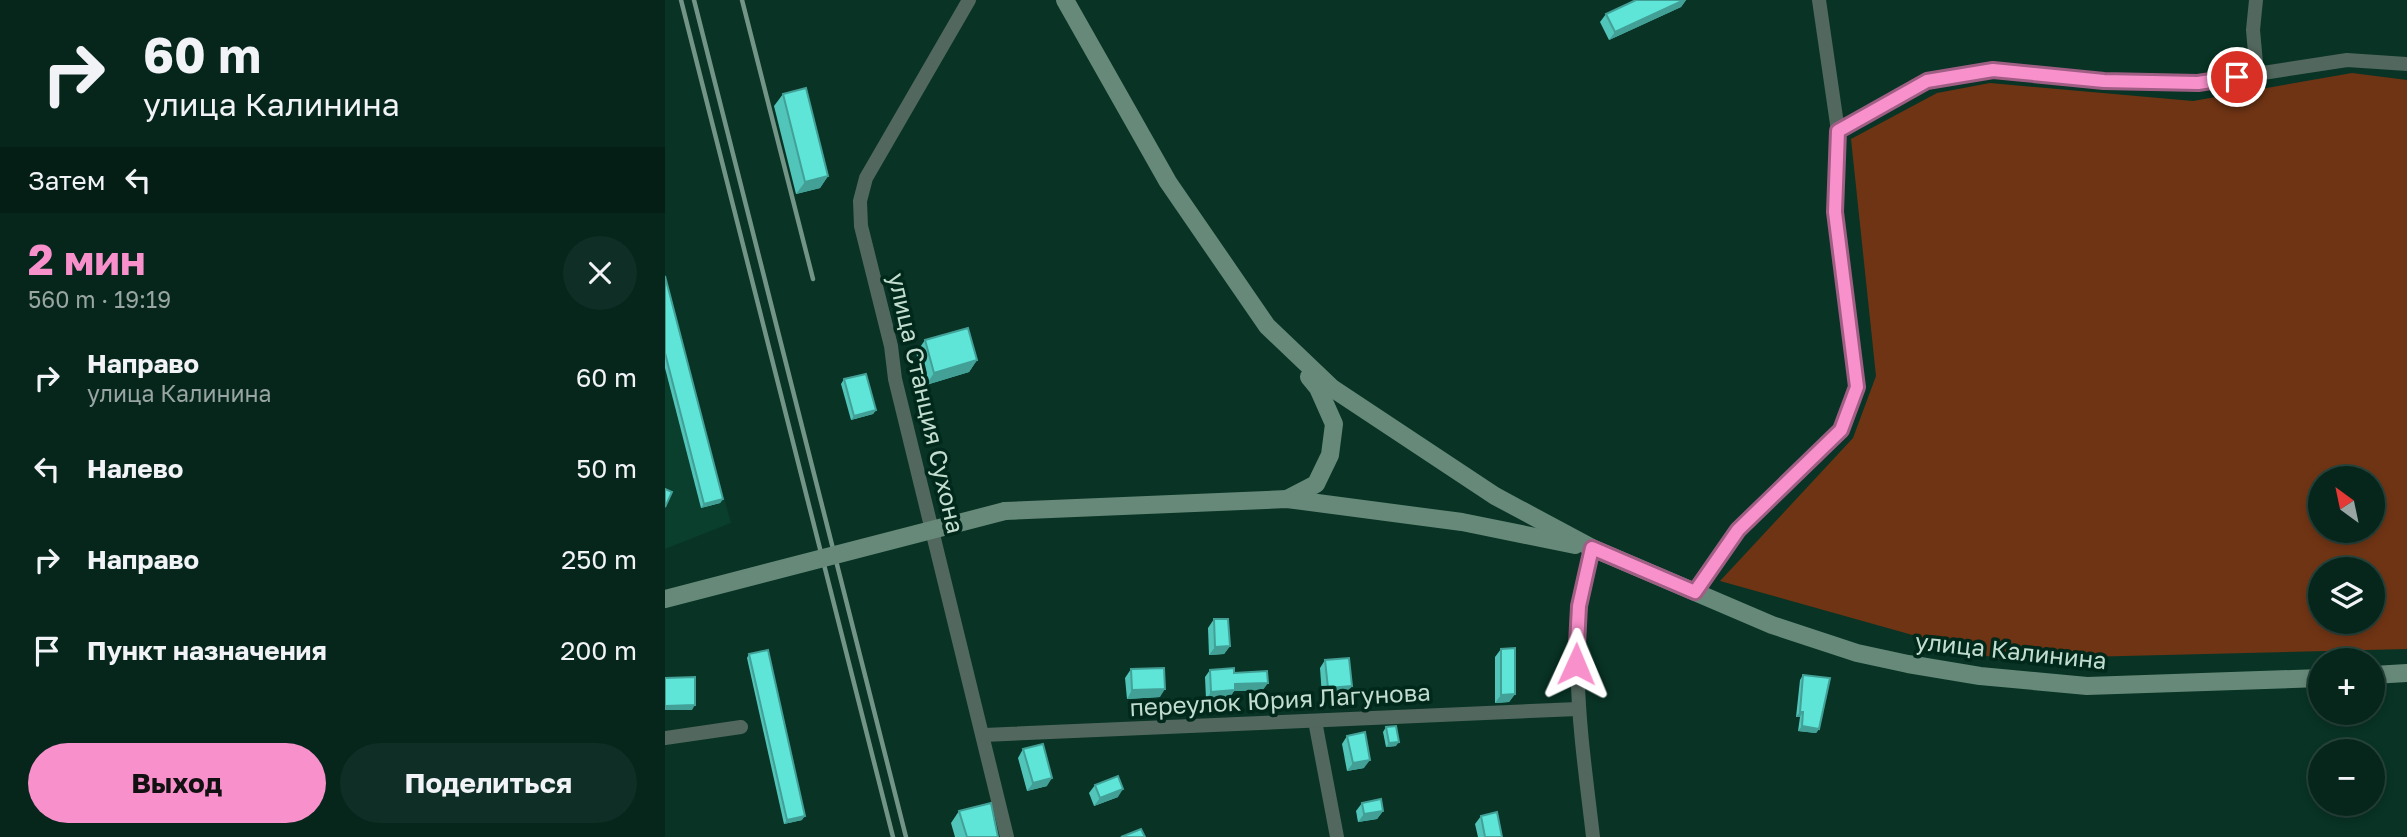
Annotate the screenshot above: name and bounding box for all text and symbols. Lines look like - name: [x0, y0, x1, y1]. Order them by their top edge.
- text: 60 m: [143, 25, 261, 84]
- icon: right: [28, 28, 119, 119]
- pin: [2207, 47, 2267, 107]
- icon: arrive: [2218, 58, 2256, 96]
- text: улица Калинина: [143, 85, 400, 123]
- icon: left: [119, 161, 157, 199]
- text: Затем: [28, 165, 105, 196]
- text: 2 мин: [28, 234, 146, 284]
- button: close: [563, 236, 637, 310]
- street label: улица Станция Сухона: [883, 270, 971, 536]
- text: 560 m · 19:19: [28, 285, 171, 313]
- text: Направо: [87, 348, 199, 379]
- icon: right: [28, 359, 66, 397]
- text: 60 m: [576, 362, 637, 393]
- text: улица Калинина: [87, 379, 272, 407]
- icon: left: [28, 450, 66, 488]
- text: Налево: [87, 453, 183, 484]
- text: 50 m: [576, 453, 637, 484]
- north arrow: [2308, 466, 2385, 542]
- map controls: [2308, 466, 2385, 816]
- icon: right: [28, 541, 66, 579]
- text: Направо: [87, 544, 199, 575]
- text: 250 m: [561, 544, 637, 575]
- button: layers: [2308, 557, 2385, 634]
- street label: улица Калинина: [1914, 626, 2108, 674]
- position arrow: [1539, 627, 1613, 701]
- icon: arrive: [28, 632, 66, 670]
- text: Пункт назначения: [87, 635, 327, 666]
- text: 200 m: [560, 635, 637, 666]
- button: +: [2308, 648, 2385, 725]
- street label: переулок Юрия Лагунова: [1129, 677, 1431, 721]
- button: −: [2308, 739, 2385, 816]
- button: Выход: [28, 743, 326, 823]
- button: Поделиться: [340, 743, 637, 823]

